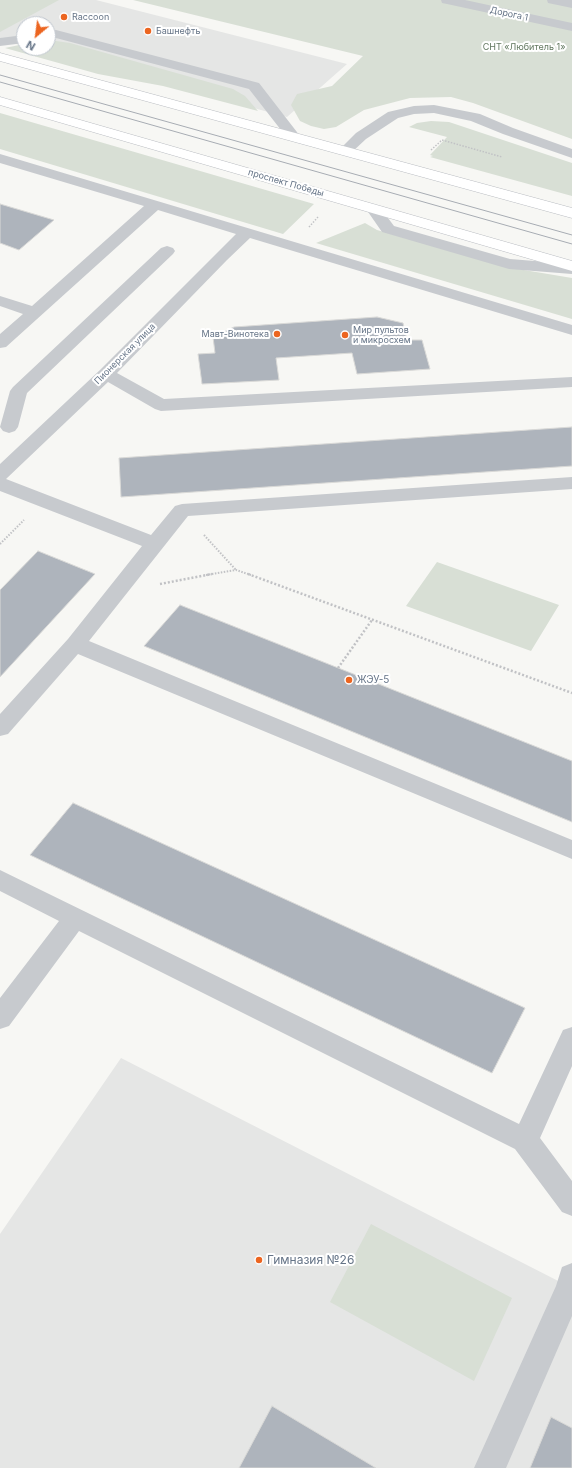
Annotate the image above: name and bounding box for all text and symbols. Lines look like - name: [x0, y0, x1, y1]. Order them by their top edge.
- street label: Дорога 1: [489, 5, 529, 23]
- marker: Raсcoon: [59, 12, 69, 22]
- place label: Raсcoon: [72, 12, 109, 22]
- north arrow: [16, 16, 56, 56]
- marker: Башнефть: [143, 26, 153, 36]
- place label: Башнефть: [156, 26, 200, 36]
- text: N: [24, 37, 38, 54]
- park label: СНТ «Любитель 1»: [483, 42, 565, 52]
- street label: проспект Победы: [247, 167, 325, 199]
- street label: Пионерская улица: [92, 321, 158, 387]
- place label: Мир пультов и микросхем: [353, 325, 411, 346]
- place label: Мавт-Винотека: [202, 329, 269, 339]
- marker: Мавт-Винотека: [272, 329, 282, 339]
- marker: Мир пультов и микросхем: [340, 330, 350, 340]
- place label: ЖЭУ-5: [357, 674, 389, 686]
- marker: ЖЭУ-5: [344, 675, 354, 685]
- place label: Гимназия №26: [267, 1253, 354, 1267]
- marker: Гимназия №26: [254, 1255, 264, 1265]

